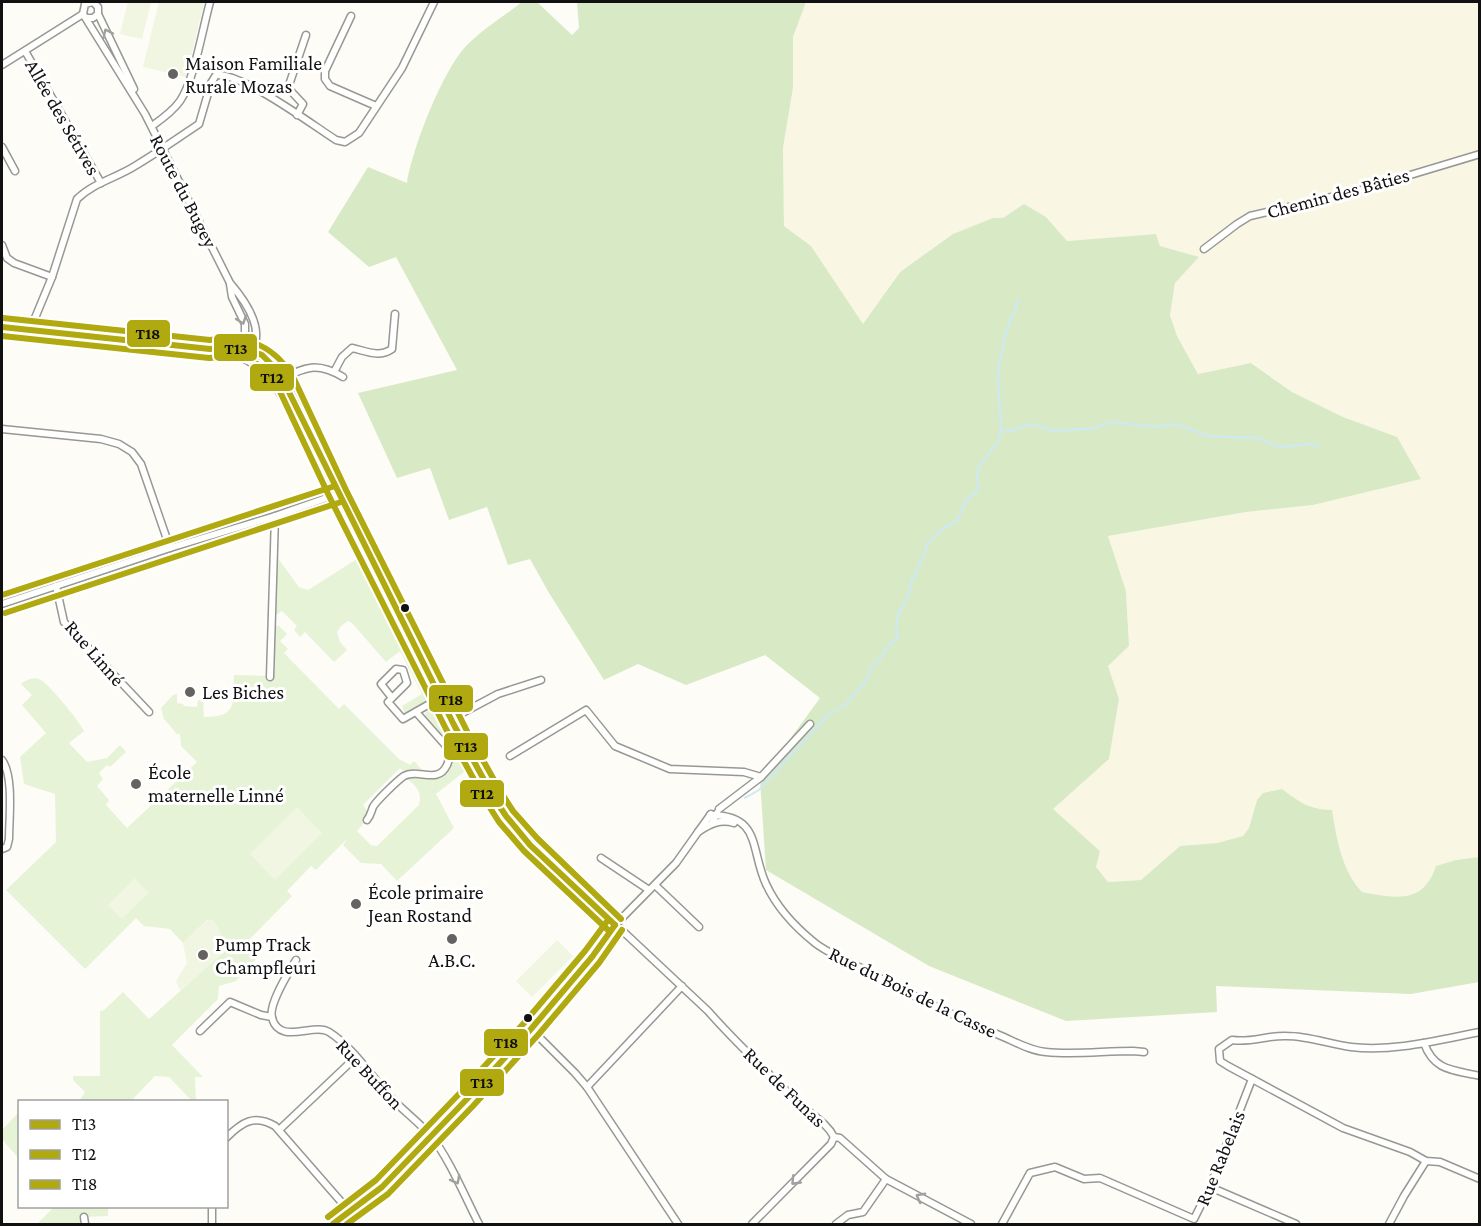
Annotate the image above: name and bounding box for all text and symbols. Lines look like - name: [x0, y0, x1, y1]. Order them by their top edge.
- one-way arrow: [102, 29, 114, 40]
- place label: Maison Familiale Rurale Mozas: [185, 52, 322, 97]
- street label: Allée des Sétives: [21, 55, 105, 179]
- marker: Maison Familiale Rurale Mozas: [166, 67, 180, 81]
- street label: Route du Bugey: [145, 131, 222, 253]
- street label: Chemin des Bâties: [1264, 163, 1412, 223]
- one-way arrow: [235, 314, 248, 325]
- line badge: T18: [126, 319, 171, 348]
- text: T18: [136, 325, 160, 342]
- line badge: T13: [213, 333, 258, 362]
- text: T13: [224, 340, 248, 357]
- line badge: T12: [249, 363, 295, 392]
- text: T12: [260, 369, 284, 386]
- unlabelled marker: [399, 602, 411, 614]
- street label: Rue Linné: [61, 616, 130, 690]
- place label: Les Biches: [202, 681, 284, 703]
- line badge: T18: [428, 684, 474, 713]
- marker: Les Biches: [183, 685, 197, 699]
- text: T18: [439, 691, 463, 708]
- line badge: T13: [443, 732, 489, 761]
- text: T13: [454, 738, 478, 755]
- place label: École maternelle Linné: [148, 761, 284, 806]
- marker: École maternelle Linné: [129, 777, 143, 791]
- line badge: T12: [459, 779, 505, 808]
- text: T12: [470, 785, 494, 802]
- place label: École primaire Jean Rostand: [366, 881, 484, 927]
- marker: École primaire Jean Rostand: [349, 897, 363, 911]
- marker: A.B.C.: [445, 932, 459, 946]
- place label: Pump Track Champfleuri: [215, 933, 316, 979]
- street label: Rue du Bois de la Casse: [826, 942, 1000, 1042]
- marker: Pump Track Champfleuri: [196, 948, 210, 962]
- place label: A.B.C.: [428, 949, 476, 971]
- unlabelled marker: [522, 1012, 534, 1024]
- line badge: T18: [483, 1028, 529, 1057]
- street label: Rue Buffon: [332, 1034, 408, 1114]
- text: T18: [494, 1034, 518, 1051]
- street label: Rue de Funas: [740, 1043, 831, 1132]
- line badge: T13: [459, 1068, 505, 1097]
- text: T13: [470, 1074, 494, 1091]
- legend: [18, 1100, 228, 1208]
- street label: Rue Rabelais: [1191, 1107, 1249, 1209]
- text: T13: [72, 1114, 96, 1134]
- text: T12: [72, 1144, 96, 1164]
- text: T18: [72, 1174, 97, 1194]
- one-way arrow: [449, 1174, 460, 1184]
- one-way arrow: [791, 1174, 802, 1184]
- one-way arrow: [916, 1193, 926, 1204]

